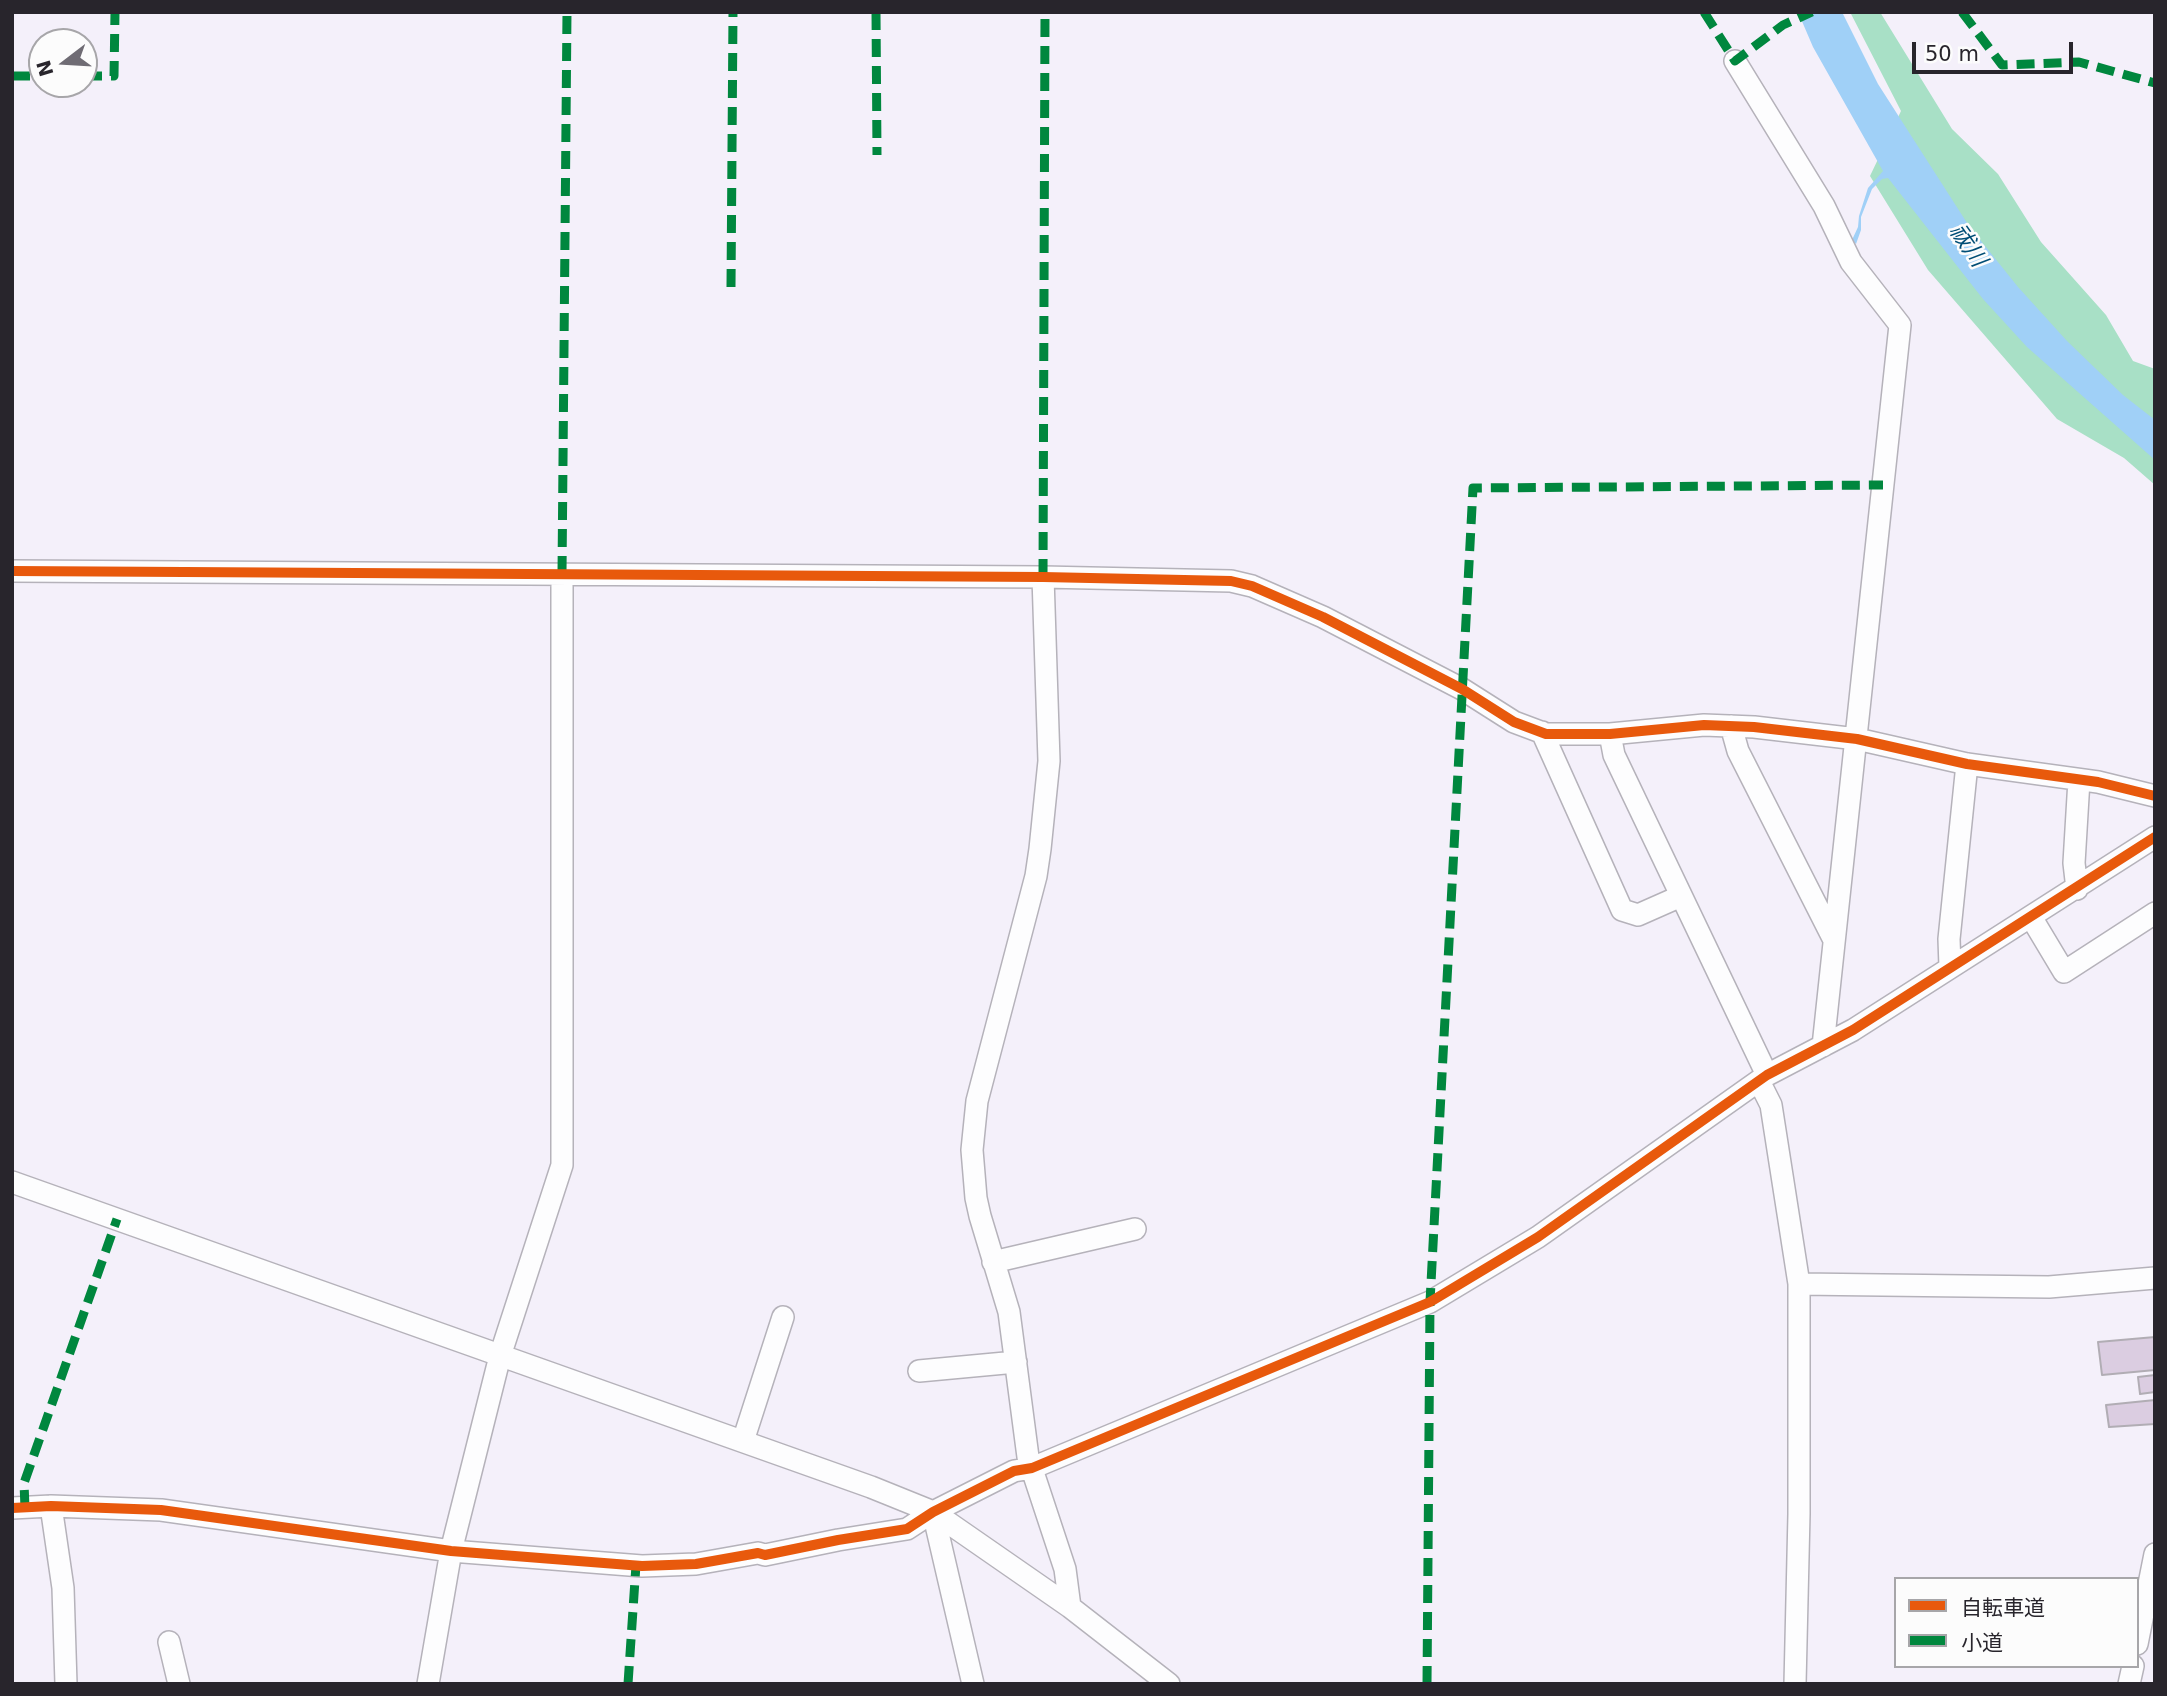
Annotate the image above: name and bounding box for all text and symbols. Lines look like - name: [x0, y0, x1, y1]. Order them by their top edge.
- north arrow: [28, 28, 98, 98]
- scale bar: [1915, 28, 2076, 72]
- text: 50 m: [1925, 42, 1979, 66]
- text: N: [32, 58, 58, 79]
- water label: 祓川: [1943, 219, 1991, 273]
- legend: [1894, 1577, 2139, 1668]
- text: 自転車道: [1961, 1596, 2045, 1620]
- text: 小道: [1961, 1631, 2003, 1655]

